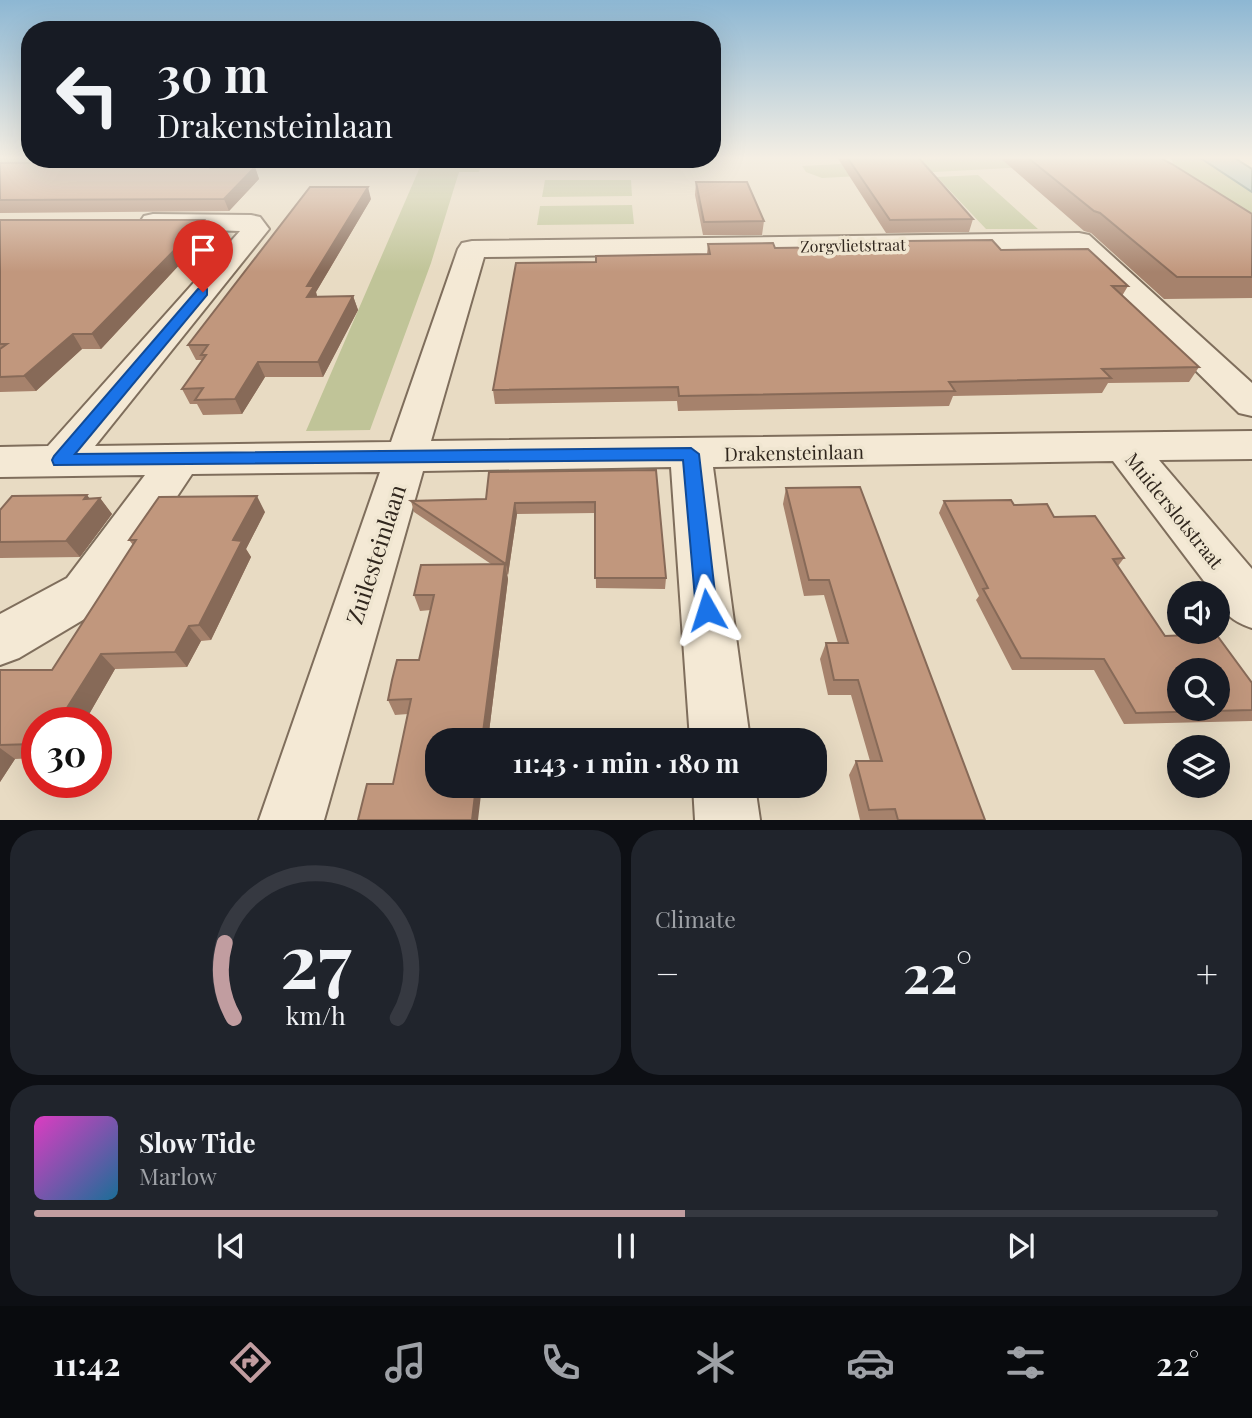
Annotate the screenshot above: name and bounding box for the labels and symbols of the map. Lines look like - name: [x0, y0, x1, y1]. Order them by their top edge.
- pin: [173, 220, 233, 292]
- street label: Zorgvlietstraat: [800, 234, 906, 256]
- street label: Drakensteinlaan: [724, 438, 865, 466]
- street label: Muiderslotstraat: [1120, 447, 1230, 574]
- street label: Zuilesteinlaan: [338, 480, 412, 628]
- position arrow: [670, 573, 744, 647]
- speed limit sign: 30: [21, 707, 112, 798]

